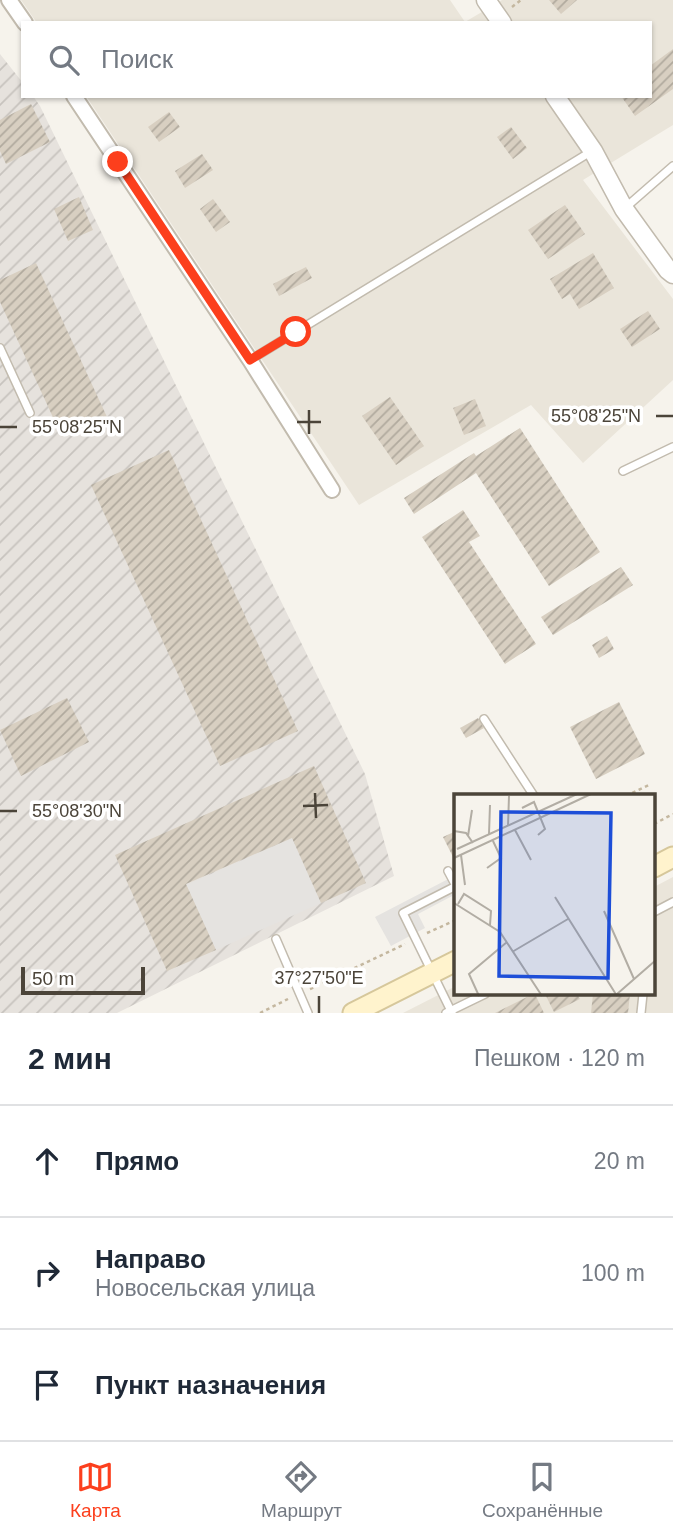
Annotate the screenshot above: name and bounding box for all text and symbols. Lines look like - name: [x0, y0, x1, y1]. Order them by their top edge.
- search box: [21, 21, 652, 98]
- icon: search: [45, 41, 83, 79]
- text: Поиск: [101, 44, 173, 74]
- route end: [102, 146, 133, 177]
- route start: [280, 316, 311, 347]
- text: 55°08'25"N: [551, 406, 641, 426]
- text: 55°08'25"N: [32, 417, 122, 437]
- inset map: [454, 794, 656, 996]
- text: 55°08'30"N: [32, 801, 122, 821]
- scale bar: [21, 964, 145, 996]
- text: 50 m: [32, 968, 74, 989]
- text: 37°27'50"E: [274, 968, 364, 988]
- text: 2 мин: [28, 1042, 112, 1075]
- text: Пешком · 120 m: [474, 1045, 645, 1071]
- icon: ahead: [28, 1142, 66, 1180]
- text: Прямо: [95, 1146, 179, 1176]
- text: 20 m: [594, 1148, 645, 1174]
- text: Направо: [95, 1244, 206, 1274]
- icon: right: [28, 1254, 66, 1292]
- text: 100 m: [581, 1260, 645, 1286]
- text: Новосельская улица: [95, 1275, 315, 1301]
- icon: arrive: [28, 1366, 66, 1404]
- text: Пункт назначения: [95, 1370, 326, 1400]
- tab: Карта: [70, 1458, 121, 1522]
- tab: Маршрут: [261, 1458, 342, 1522]
- tab: Сохранённые: [482, 1458, 603, 1522]

